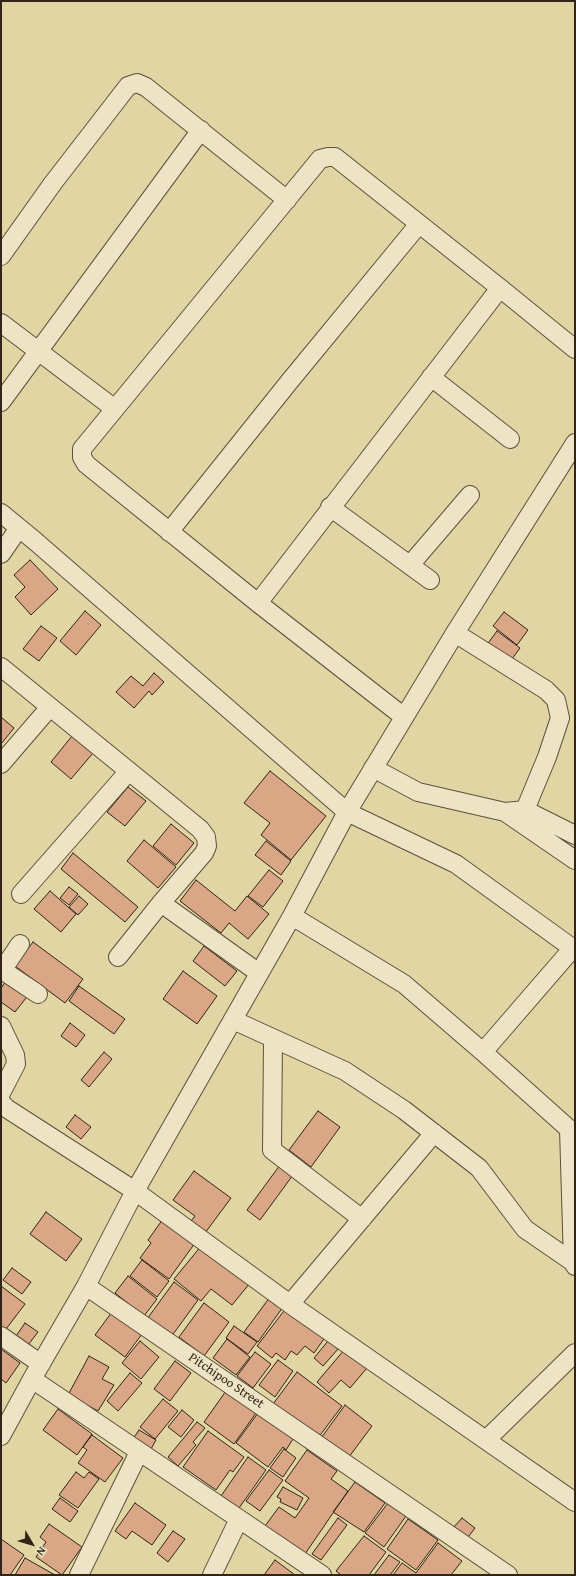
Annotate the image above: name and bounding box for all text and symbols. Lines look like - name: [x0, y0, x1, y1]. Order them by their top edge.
- street label: Pitchipoo Street: [185, 1350, 267, 1412]
- north arrow: [12, 1524, 52, 1564]
- text: N: [33, 1544, 50, 1559]

